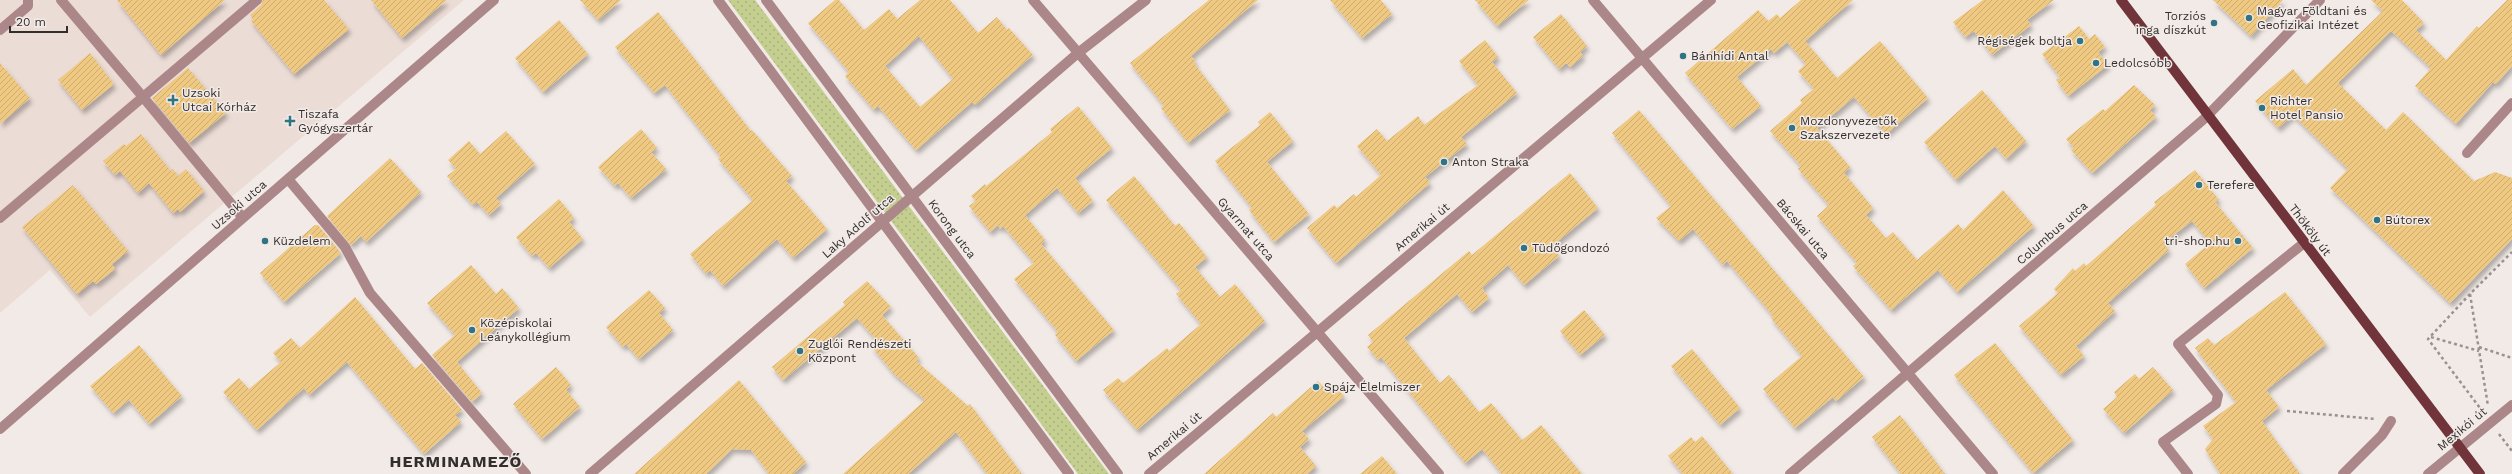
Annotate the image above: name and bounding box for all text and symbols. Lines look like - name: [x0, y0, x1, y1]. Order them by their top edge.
- place label: Magyar Földtani és Geofizikai Intézet: [2257, 4, 2367, 32]
- scale bar: [10, 8, 67, 34]
- place label: Torziós inga díszkút: [2136, 9, 2206, 37]
- marker: Magyar Földtani és Geofizikai Intézet: [2244, 13, 2254, 23]
- text: 20 m: [16, 15, 46, 29]
- marker: Torziós inga díszkút: [2209, 18, 2219, 28]
- place label: Régiségek boltja: [1977, 34, 2072, 48]
- marker: Régiségek boltja: [2075, 36, 2085, 46]
- place label: Bánhídi Antal: [1691, 49, 1769, 63]
- marker: Bánhídi Antal: [1678, 51, 1688, 61]
- place label: Ledolcsóbb: [2104, 56, 2172, 70]
- marker: Ledolcsóbb: [2091, 58, 2101, 68]
- place label: Uzsoki Utcai Kórház: [182, 86, 256, 114]
- marker: Uzsoki Utcai Kórház: [167, 94, 179, 106]
- place label: Richter Hotel Pansio: [2270, 94, 2343, 122]
- marker: Richter Hotel Pansio: [2257, 103, 2267, 113]
- place label: Tiszafa Gyógyszertár: [298, 107, 373, 135]
- place label: Mozdonyvezetők Szakszervezete: [1800, 114, 1897, 142]
- marker: Tiszafa Gyógyszertár: [285, 116, 295, 126]
- marker: Mozdonyvezetők Szakszervezete: [1787, 123, 1797, 133]
- place label: Anton Straka: [1452, 155, 1529, 169]
- marker: Anton Straka: [1439, 157, 1449, 167]
- street label: Uzsoki utca: [209, 177, 270, 233]
- place label: Terefere: [2207, 178, 2255, 192]
- marker: Terefere: [2194, 180, 2204, 190]
- street label: Laky Adolf utca: [819, 191, 897, 261]
- street label: Gyarmat utca: [1215, 194, 1277, 264]
- street label: Bácskai utca: [1774, 196, 1832, 262]
- street label: Korong utca: [925, 197, 979, 261]
- street label: Columbus utca: [2014, 198, 2090, 268]
- street label: Amerikai út: [1392, 200, 1452, 254]
- street label: Thököly út: [2286, 201, 2334, 259]
- place label: Bútorex: [2385, 213, 2430, 227]
- marker: Bútorex: [2372, 215, 2382, 225]
- place label: Küzdelem: [273, 234, 331, 248]
- place label: tri-shop.hu: [2165, 234, 2230, 248]
- marker: Küzdelem: [260, 236, 270, 246]
- marker: tri-shop.hu: [2233, 236, 2243, 246]
- place label: Tüdőgondozó: [1532, 241, 1610, 255]
- marker: Tüdőgondozó: [1519, 243, 1529, 253]
- place label: Középiskolai Leánykollégium: [480, 316, 571, 344]
- marker: Középiskolai Leánykollégium: [467, 325, 477, 335]
- place label: Zuglói Rendészeti Központ: [808, 337, 911, 365]
- marker: Zuglói Rendészeti Központ: [795, 346, 805, 356]
- place label: Spájz Élelmiszer: [1324, 380, 1421, 394]
- marker: Spájz Élelmiszer: [1311, 382, 1321, 392]
- street label: Mexikói út: [2435, 404, 2489, 454]
- street label: Amerikai út: [1144, 409, 1204, 463]
- district label: HERMINAMEZŐ: [390, 452, 522, 471]

